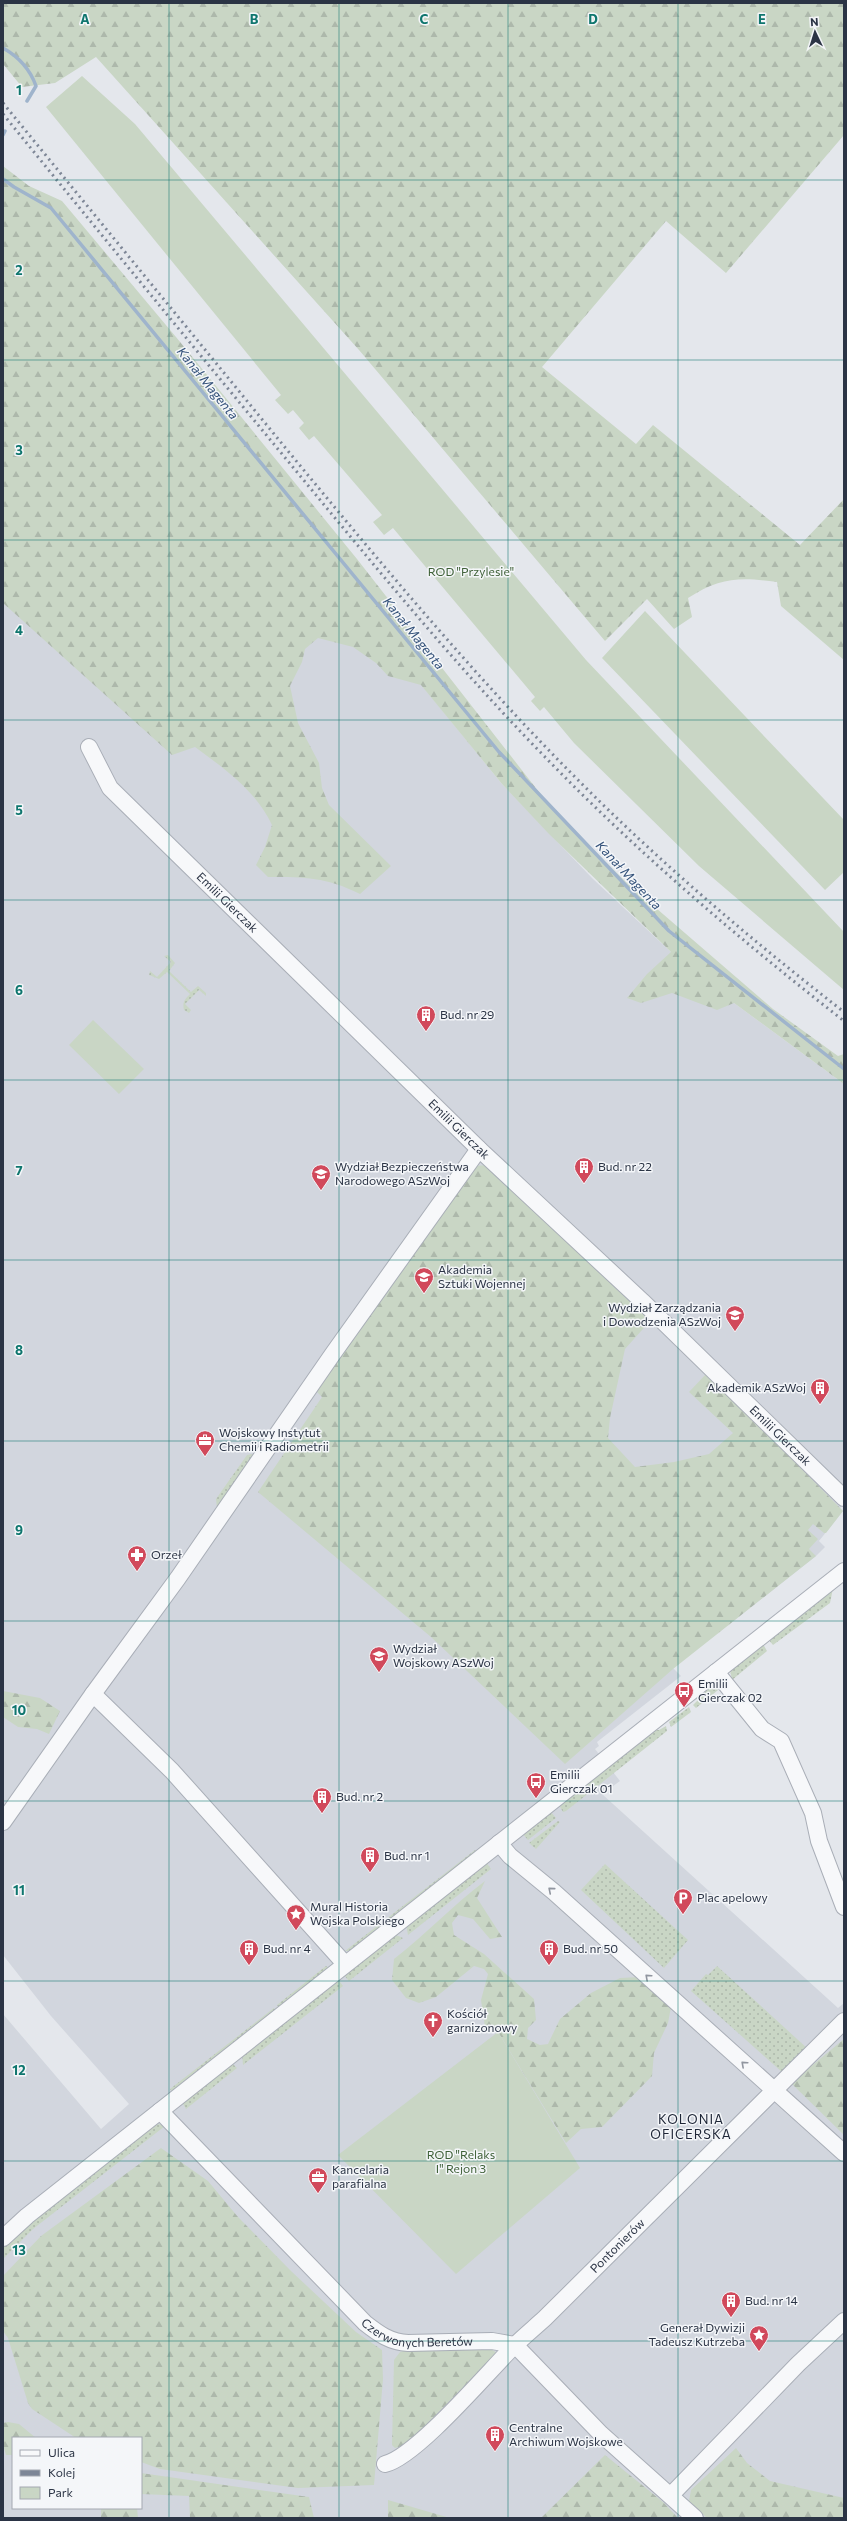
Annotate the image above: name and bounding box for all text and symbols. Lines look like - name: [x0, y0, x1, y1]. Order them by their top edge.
- text: A: [80, 11, 90, 27]
- text: B: [250, 11, 259, 27]
- text: C: [420, 11, 429, 27]
- text: D: [588, 11, 598, 27]
- text: E: [758, 11, 766, 27]
- north arrow: [795, 12, 835, 52]
- text: N: [810, 15, 819, 28]
- text: 1: [16, 82, 22, 98]
- text: 2: [15, 262, 23, 278]
- water label: Kanał Magenta: [174, 344, 242, 423]
- text: 3: [15, 442, 23, 458]
- park label: ROD "Przylesie": [428, 564, 514, 578]
- water label: Kanał Magenta: [380, 594, 448, 673]
- text: 4: [15, 622, 23, 638]
- text: 5: [15, 802, 23, 818]
- water label: Kanał Magenta: [593, 837, 665, 913]
- street label: Emilii Gierczak: [194, 869, 262, 935]
- text: 6: [15, 982, 23, 998]
- building icon: Bud. nr 29: [415, 1004, 437, 1032]
- place label: Bud. nr 29: [440, 1007, 494, 1021]
- street label: Emilii Gierczak: [426, 1096, 493, 1162]
- building icon: Bud. nr 22: [573, 1156, 595, 1184]
- place label: Wydział Bezpieczeństwa Narodowego ASzWoj: [335, 1159, 469, 1187]
- place label: Bud. nr 22: [598, 1159, 652, 1173]
- text: 7: [15, 1162, 23, 1178]
- school or university icon: Wydział Bezpieczeństwa Narodowego ASzWoj: [310, 1163, 332, 1191]
- place label: Akademia Sztuki Wojennej: [438, 1262, 526, 1290]
- school or university icon: Akademia Sztuki Wojennej: [413, 1266, 435, 1294]
- place label: Wydział Zarządzania i Dowodzenia ASzWoj: [603, 1300, 721, 1328]
- school or university icon: Wydział Zarządzania i Dowodzenia ASzWoj: [724, 1304, 746, 1332]
- text: 8: [15, 1342, 23, 1358]
- building icon: Akademik ASzWoj: [809, 1377, 831, 1405]
- place label: Akademik ASzWoj: [707, 1380, 806, 1394]
- street label: Emilii Gierczak: [747, 1402, 815, 1468]
- place label: Wojskowy Instytut Chemii i Radiometrii: [219, 1425, 329, 1453]
- office icon: Wojskowy Instytut Chemii i Radiometrii: [194, 1429, 216, 1457]
- text: 9: [15, 1522, 23, 1538]
- pharmacy icon: Orzeł: [126, 1544, 148, 1572]
- place label: Orzeł: [151, 1547, 182, 1561]
- place label: Wydział Wojskowy ASzWoj: [393, 1641, 494, 1669]
- school or university icon: Wydział Wojskowy ASzWoj: [368, 1645, 390, 1673]
- place label: Emilii Gierczak 02: [698, 1676, 763, 1704]
- bus stop icon: Emilii Gierczak 02: [673, 1680, 695, 1708]
- text: 10: [12, 1702, 27, 1718]
- place label: Emilii Gierczak 01: [550, 1767, 613, 1795]
- bus stop icon: Emilii Gierczak 01: [525, 1771, 547, 1799]
- building icon: Bud. nr 2: [311, 1786, 333, 1814]
- place label: Bud. nr 2: [336, 1789, 383, 1803]
- building icon: Bud. nr 1: [359, 1845, 381, 1873]
- place label: Bud. nr 1: [384, 1848, 430, 1862]
- text: 11: [13, 1882, 25, 1898]
- one-way arrow: [548, 1887, 556, 1894]
- parking icon: Plac apelowy: [672, 1887, 694, 1915]
- place label: Plac apelowy: [697, 1890, 768, 1904]
- place label: Mural Historia Wojska Polskiego: [310, 1899, 405, 1927]
- place icon: Mural Historia Wojska Polskiego: [285, 1903, 307, 1931]
- building icon: Bud. nr 4: [238, 1938, 260, 1966]
- building icon: Bud. nr 50: [538, 1938, 560, 1966]
- place label: Bud. nr 4: [263, 1941, 311, 1955]
- place label: Bud. nr 50: [563, 1941, 618, 1955]
- one-way arrow: [645, 1974, 652, 1981]
- place label: Kościół garnizonowy: [447, 2006, 517, 2034]
- church icon: Kościół garnizonowy: [422, 2010, 444, 2038]
- one-way arrow: [741, 2061, 749, 2068]
- text: 12: [12, 2062, 26, 2078]
- district label: KOLONIA OFICERSKA: [650, 2111, 732, 2142]
- park label: ROD "Relaks I" Rejon 3: [427, 2147, 495, 2175]
- place label: Kancelaria parafialna: [332, 2162, 389, 2190]
- office icon: Kancelaria parafialna: [307, 2166, 329, 2194]
- street label: Pontonierów: [587, 2215, 647, 2275]
- text: 13: [12, 2242, 26, 2258]
- building icon: Bud. nr 14: [720, 2290, 742, 2318]
- place label: Bud. nr 14: [745, 2293, 798, 2307]
- street label: Czerwonych Beretów: [359, 2315, 473, 2349]
- place label: Generał Dywizji Tadeusz Kutrzeba: [648, 2320, 745, 2348]
- place icon: Generał Dywizji Tadeusz Kutrzeba: [748, 2324, 770, 2352]
- place label: Centralne Archiwum Wojskowe: [509, 2420, 623, 2448]
- building icon: Centralne Archiwum Wojskowe: [484, 2424, 506, 2452]
- legend: [12, 2437, 142, 2509]
- text: Ulica: [48, 2445, 75, 2459]
- text: Kolej: [48, 2465, 75, 2479]
- text: Park: [48, 2485, 74, 2499]

